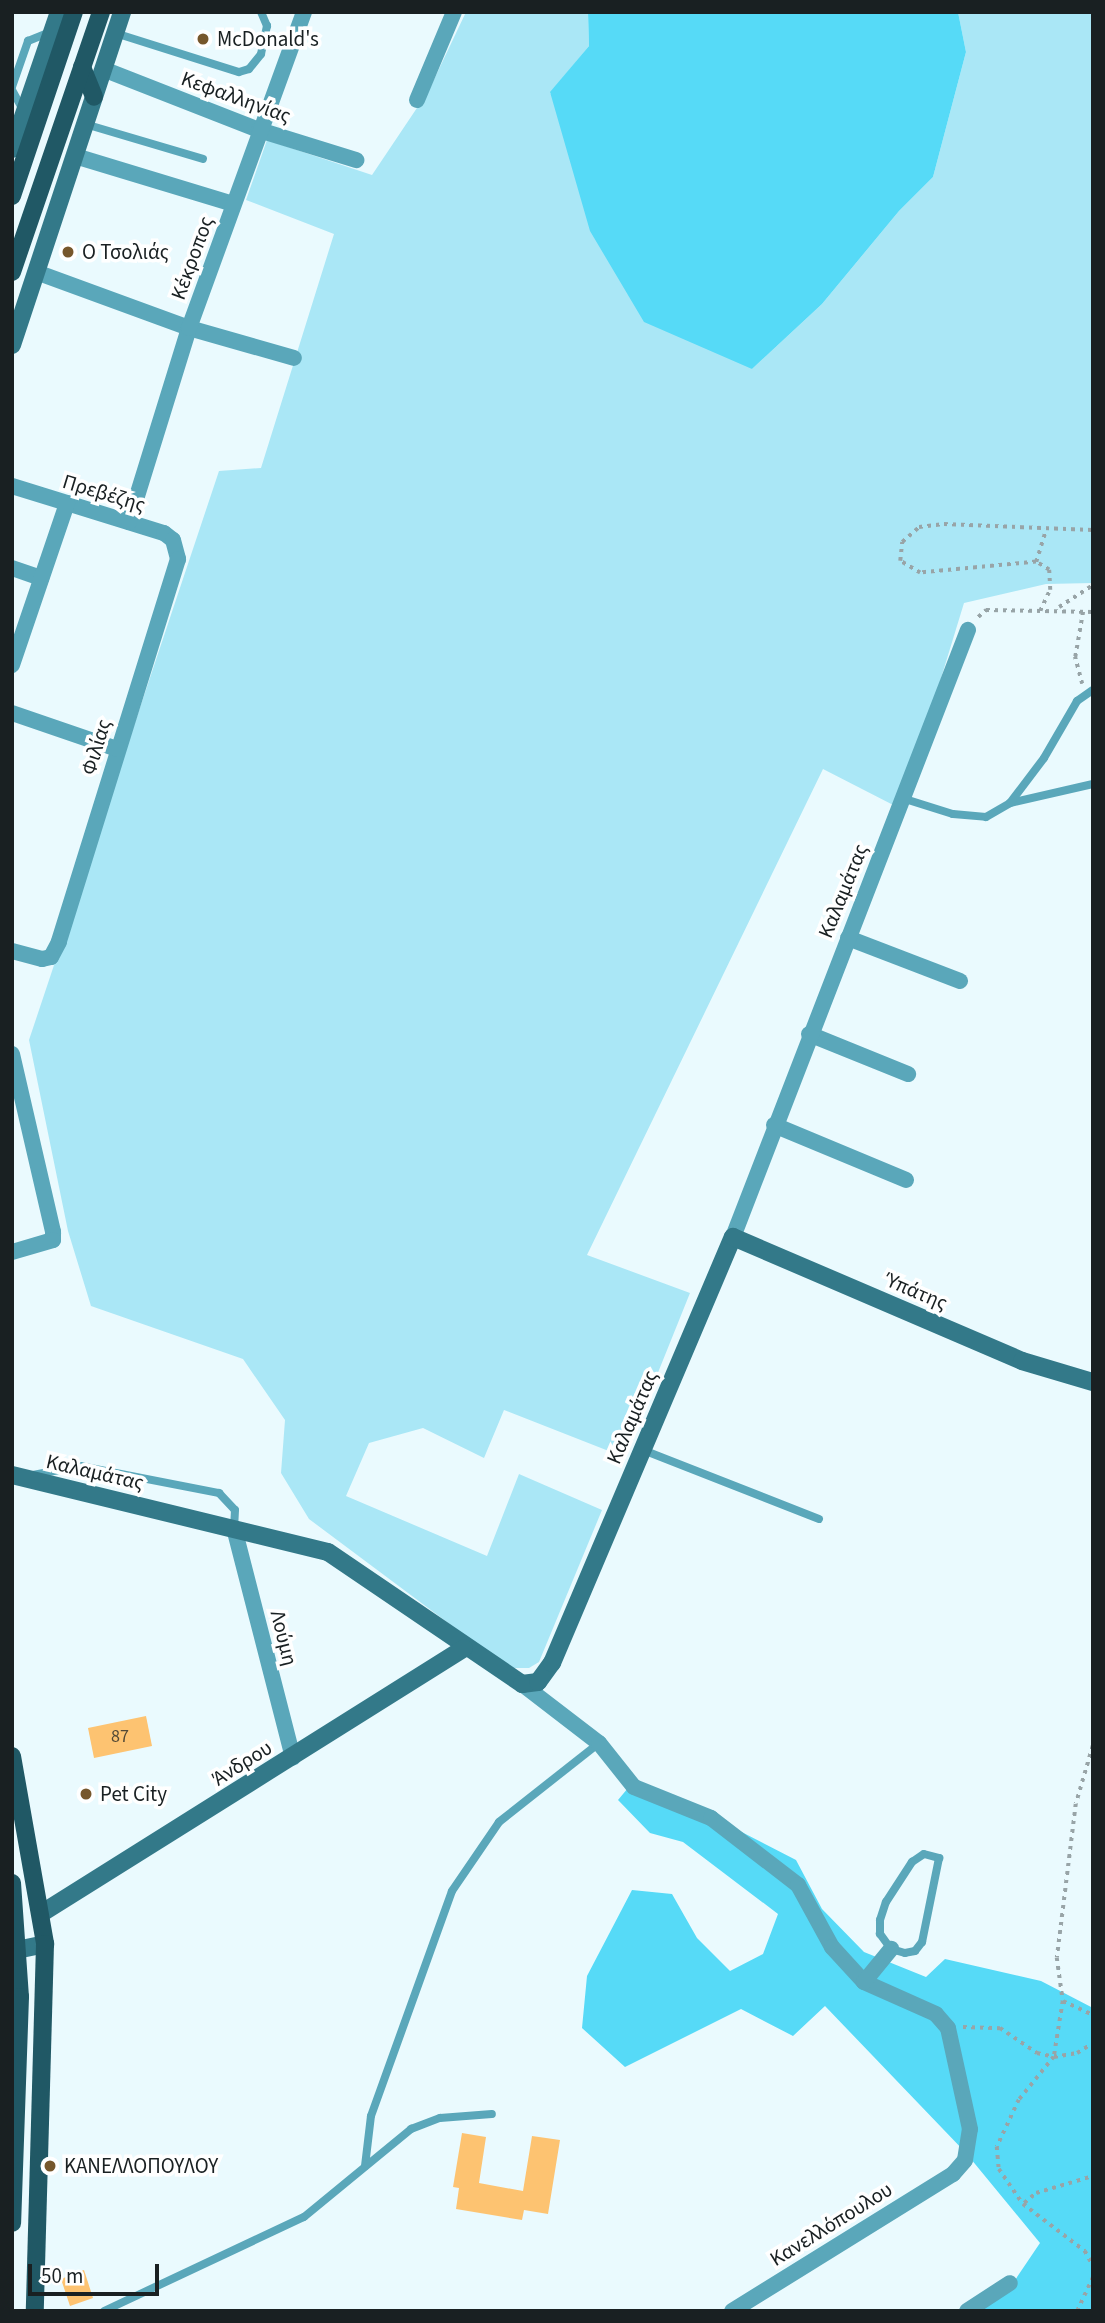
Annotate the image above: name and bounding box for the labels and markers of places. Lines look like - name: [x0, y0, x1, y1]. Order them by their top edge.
- place label: McDonald's: [217, 26, 319, 52]
- marker: McDonald's: [195, 31, 211, 47]
- place label: Ο Τσολιάς: [82, 239, 169, 265]
- marker: Ο Τσολιάς: [60, 244, 76, 260]
- place label: Pet City: [100, 1781, 167, 1807]
- marker: Pet City: [78, 1786, 94, 1802]
- place label: ΚΑΝΕΛΛΟΠΟΥΛΟΥ: [64, 2153, 218, 2179]
- marker: ΚΑΝΕΛΛΟΠΟΥΛΟΥ: [42, 2158, 58, 2174]

